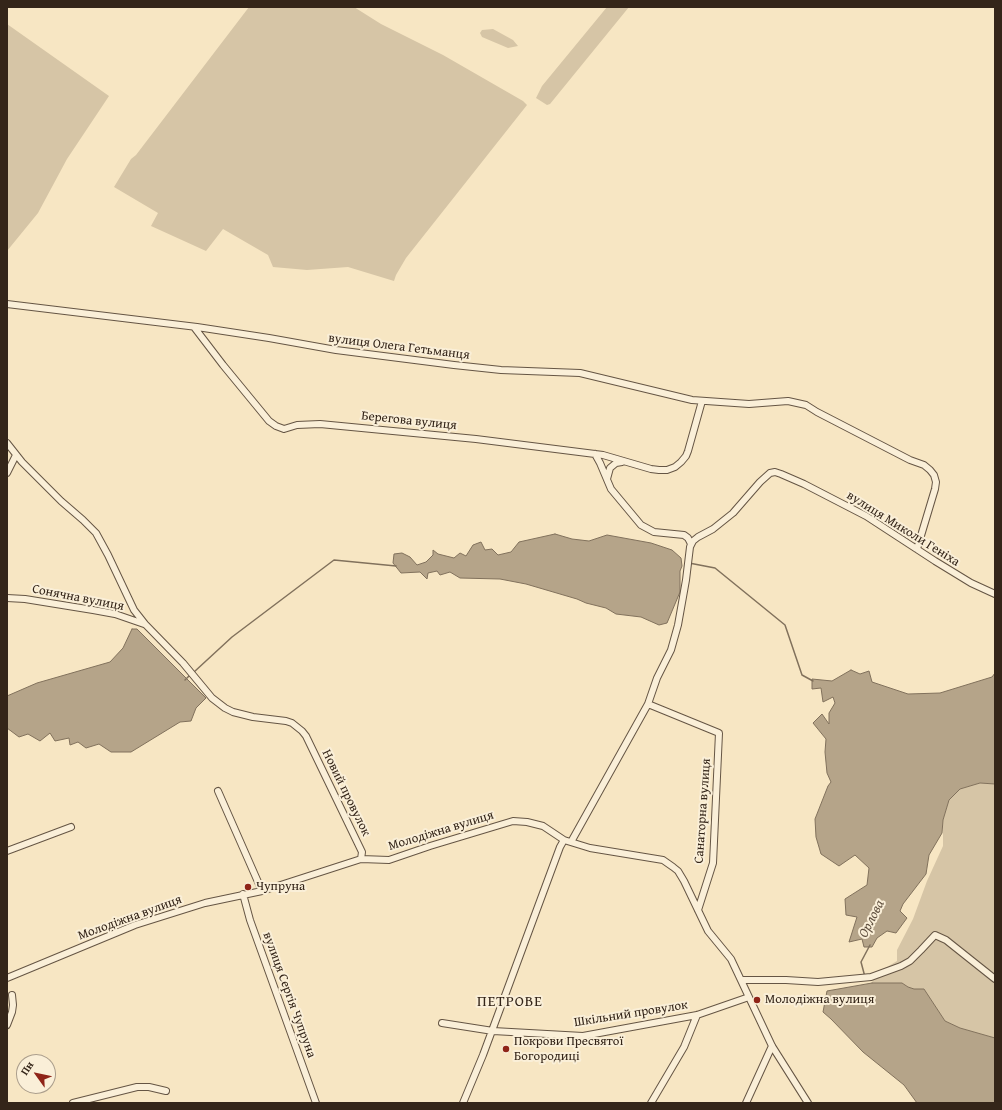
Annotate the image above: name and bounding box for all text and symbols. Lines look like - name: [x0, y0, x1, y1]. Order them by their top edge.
- street label: вулиця Олега Гетьманця: [327, 331, 471, 363]
- street label: Берегова вулиця: [360, 408, 458, 434]
- street label: вулиця Миколи Геніха: [844, 488, 962, 570]
- street label: Сонячна вулиця: [31, 581, 125, 615]
- street label: Новий провулок: [318, 747, 374, 839]
- street label: Санаторна вулиця: [692, 758, 714, 864]
- street label: Молодіжна вулиця: [386, 808, 496, 854]
- place label: Чупруна: [256, 879, 305, 895]
- marker: Чупруна: [243, 882, 253, 892]
- street label: Молодіжна вулиця: [76, 892, 184, 944]
- water label: Орлова: [855, 897, 889, 941]
- street label: вулиця Сергія Чупруна: [259, 930, 319, 1060]
- place label: Молодіжна вулиця: [765, 992, 874, 1008]
- district label: ПЕТРОВЕ: [477, 993, 543, 1011]
- marker: Молодіжна вулиця: [752, 995, 762, 1005]
- street label: Шкільний провулок: [573, 997, 689, 1031]
- place label: Покрови Пресвятої Богородиці: [514, 1034, 623, 1065]
- marker: Покрови Пресвятої Богородиці: [501, 1044, 511, 1054]
- north arrow: [16, 1054, 56, 1094]
- text: Пн: [16, 1058, 37, 1078]

